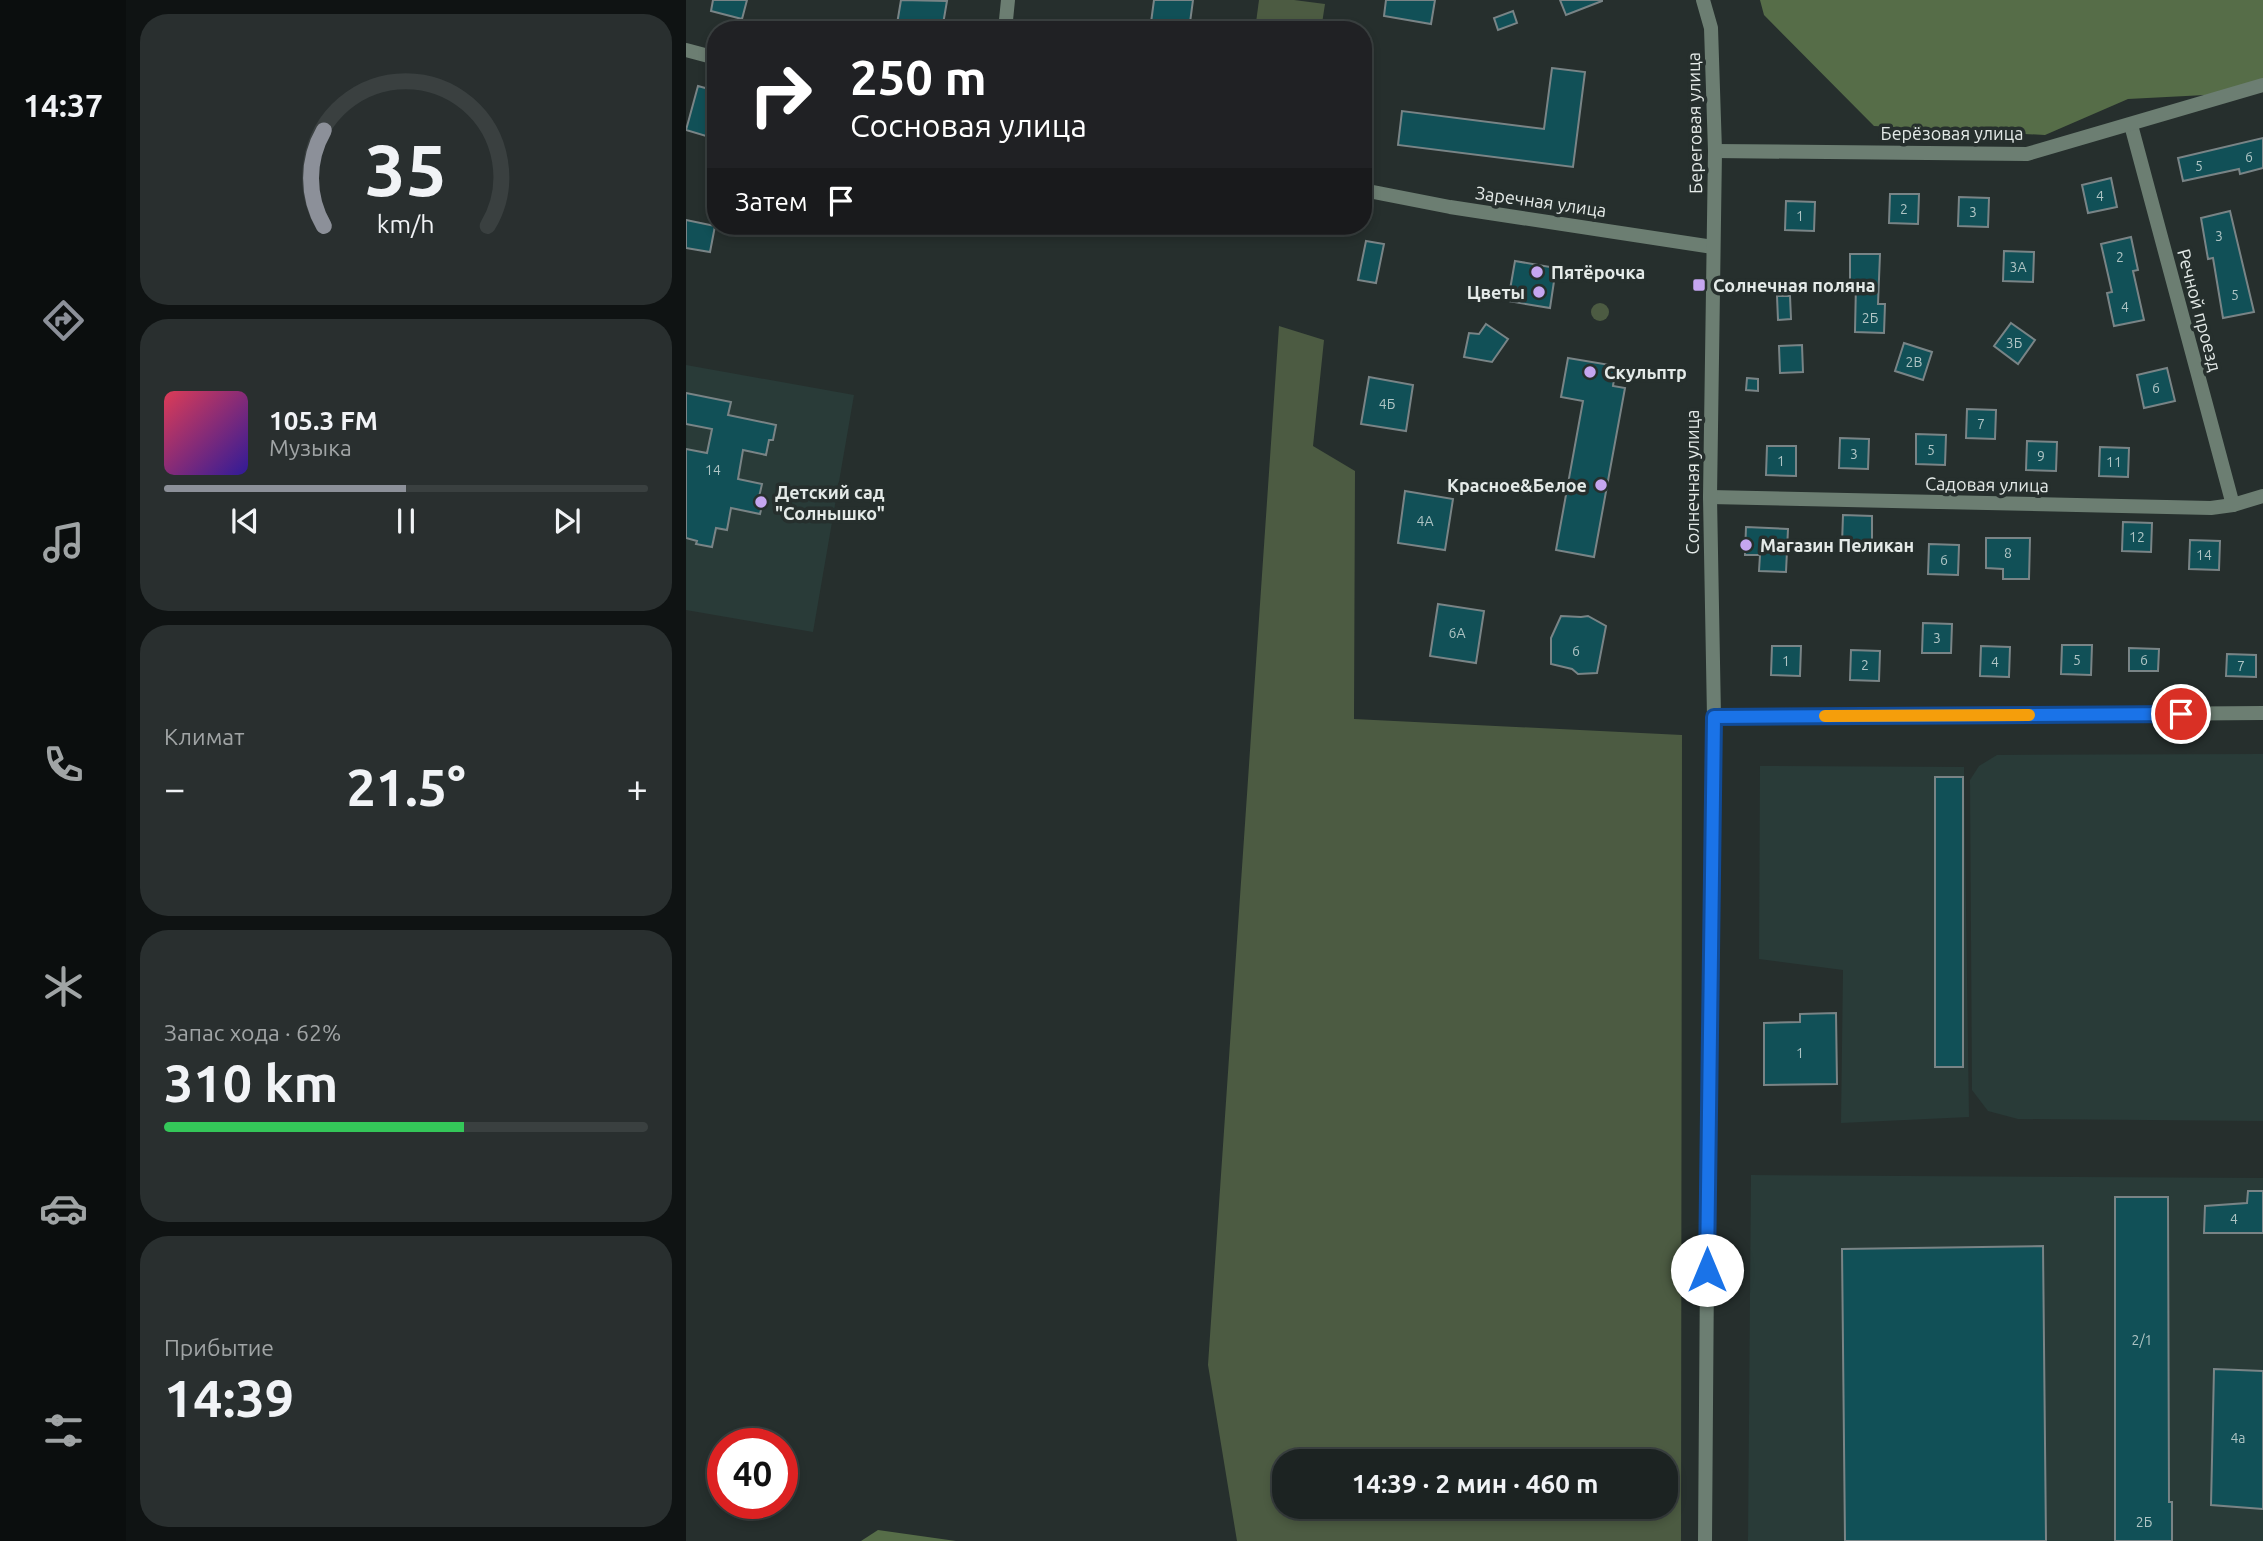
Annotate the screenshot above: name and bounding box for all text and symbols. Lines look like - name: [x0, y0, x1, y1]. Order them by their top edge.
- icon: right: [735, 49, 826, 140]
- text: 250 m: [850, 49, 987, 104]
- street label: Береговая улица: [1683, 52, 1705, 194]
- text: 14:37: [23, 87, 103, 123]
- text: Сосновая улица: [850, 107, 1087, 143]
- street label: Берёзовая улица: [1881, 123, 2023, 143]
- text: 35: [365, 128, 447, 210]
- house number: 6: [2245, 149, 2253, 165]
- house number: 5: [2195, 158, 2203, 174]
- icon: arrive: [822, 182, 860, 220]
- street label: Заречная улица: [1474, 182, 1608, 220]
- text: Затем: [735, 187, 808, 216]
- house number: 4: [2096, 188, 2104, 204]
- house number: 2: [1900, 201, 1908, 217]
- house number: 3: [1969, 204, 1977, 220]
- house number: 1: [1796, 208, 1804, 224]
- text: km/h: [377, 210, 435, 238]
- house number: 3: [2215, 228, 2223, 244]
- street label: Речной проезд: [2174, 247, 2226, 374]
- house number: 2: [2116, 249, 2124, 265]
- house number: 3А: [2010, 259, 2027, 275]
- place label: Пятёрочка: [1551, 262, 1645, 282]
- marker: Пятёрочка: [1529, 264, 1545, 280]
- place label: Солнечная поляна: [1713, 275, 1876, 295]
- marker: Солнечная поляна: [1691, 277, 1707, 293]
- place label: Цветы: [1467, 282, 1525, 302]
- marker: Цветы: [1531, 284, 1547, 300]
- house number: 5: [2231, 287, 2239, 303]
- icon: directions: [39, 296, 88, 345]
- house number: 4: [2121, 299, 2129, 315]
- house number: 2Б: [1862, 310, 1878, 326]
- house number: 3Б: [2006, 335, 2022, 351]
- house number: 2В: [1906, 354, 1922, 370]
- place label: Скульптр: [1604, 362, 1687, 382]
- marker: Скульптр: [1582, 364, 1598, 380]
- house number: 6: [2152, 380, 2160, 396]
- house number: 4Б: [1379, 396, 1395, 412]
- text: 105.3 FM: [269, 406, 378, 435]
- street label: Солнечная улица: [1682, 410, 1702, 554]
- house number: 7: [1977, 416, 1985, 432]
- text: Музыка: [269, 435, 352, 460]
- house number: 5: [1927, 442, 1935, 458]
- house number: 3: [1850, 446, 1858, 462]
- house number: 9: [2037, 448, 2045, 464]
- house number: 1: [1777, 453, 1785, 469]
- house number: 11: [2106, 454, 2122, 470]
- house number: 14: [705, 462, 721, 478]
- street label: Садовая улица: [1925, 473, 2049, 495]
- place label: Красное&Белое: [1447, 475, 1587, 495]
- marker: Красное&Белое: [1593, 477, 1609, 493]
- place label: Детский сад "Солнышко": [775, 482, 885, 523]
- marker: Детский сад "Солнышко": [753, 494, 769, 510]
- icon: previous: [226, 502, 264, 540]
- icon: pause: [387, 502, 425, 540]
- icon: next: [548, 502, 586, 540]
- house number: 4А: [1417, 513, 1434, 529]
- icon: music: [39, 518, 88, 567]
- house number: 12: [2129, 529, 2145, 545]
- place label: Магазин Пеликан: [1760, 535, 1914, 555]
- marker: Магазин Пеликан: [1738, 537, 1754, 553]
- house number: 8: [2004, 545, 2012, 561]
- house number: 14: [2196, 547, 2212, 563]
- house number: 6: [1940, 552, 1948, 568]
- house number: 6A: [1449, 625, 1466, 641]
- house number: 3: [1933, 630, 1941, 646]
- house number: 6: [1572, 643, 1580, 659]
- house number: 5: [2073, 652, 2081, 668]
- house number: 6: [2140, 652, 2148, 668]
- house number: 1: [1782, 653, 1790, 669]
- house number: 4: [1991, 654, 1999, 670]
- house number: 2: [1861, 657, 1869, 673]
- house number: 7: [2237, 658, 2245, 674]
- pin: [2151, 684, 2211, 744]
- icon: arrive: [2162, 695, 2200, 733]
- text: Климат: [164, 724, 244, 749]
- icon: phone: [39, 740, 88, 789]
- text: 21.5°: [346, 758, 466, 816]
- text: −: [164, 767, 185, 809]
- text: +: [627, 767, 648, 809]
- icon: climate: [39, 962, 88, 1011]
- text: Запас хода · 62%: [164, 1020, 341, 1045]
- house number: 1: [1796, 1045, 1804, 1061]
- text: 310 km: [164, 1054, 338, 1112]
- icon: car: [39, 1184, 88, 1233]
- house number: 4: [2230, 1211, 2238, 1227]
- position arrow: [1670, 1233, 1744, 1307]
- house number: 2/1: [2132, 1332, 2152, 1348]
- text: Прибытие: [164, 1335, 274, 1360]
- text: 14:39: [164, 1369, 294, 1427]
- icon: filters: [39, 1406, 88, 1455]
- speed limit sign: 40: [707, 1428, 798, 1519]
- house number: 4а: [2230, 1430, 2246, 1446]
- text: 14:39 · 2 мин · 460 m: [1352, 1469, 1598, 1498]
- house number: 2Б: [2136, 1514, 2152, 1530]

